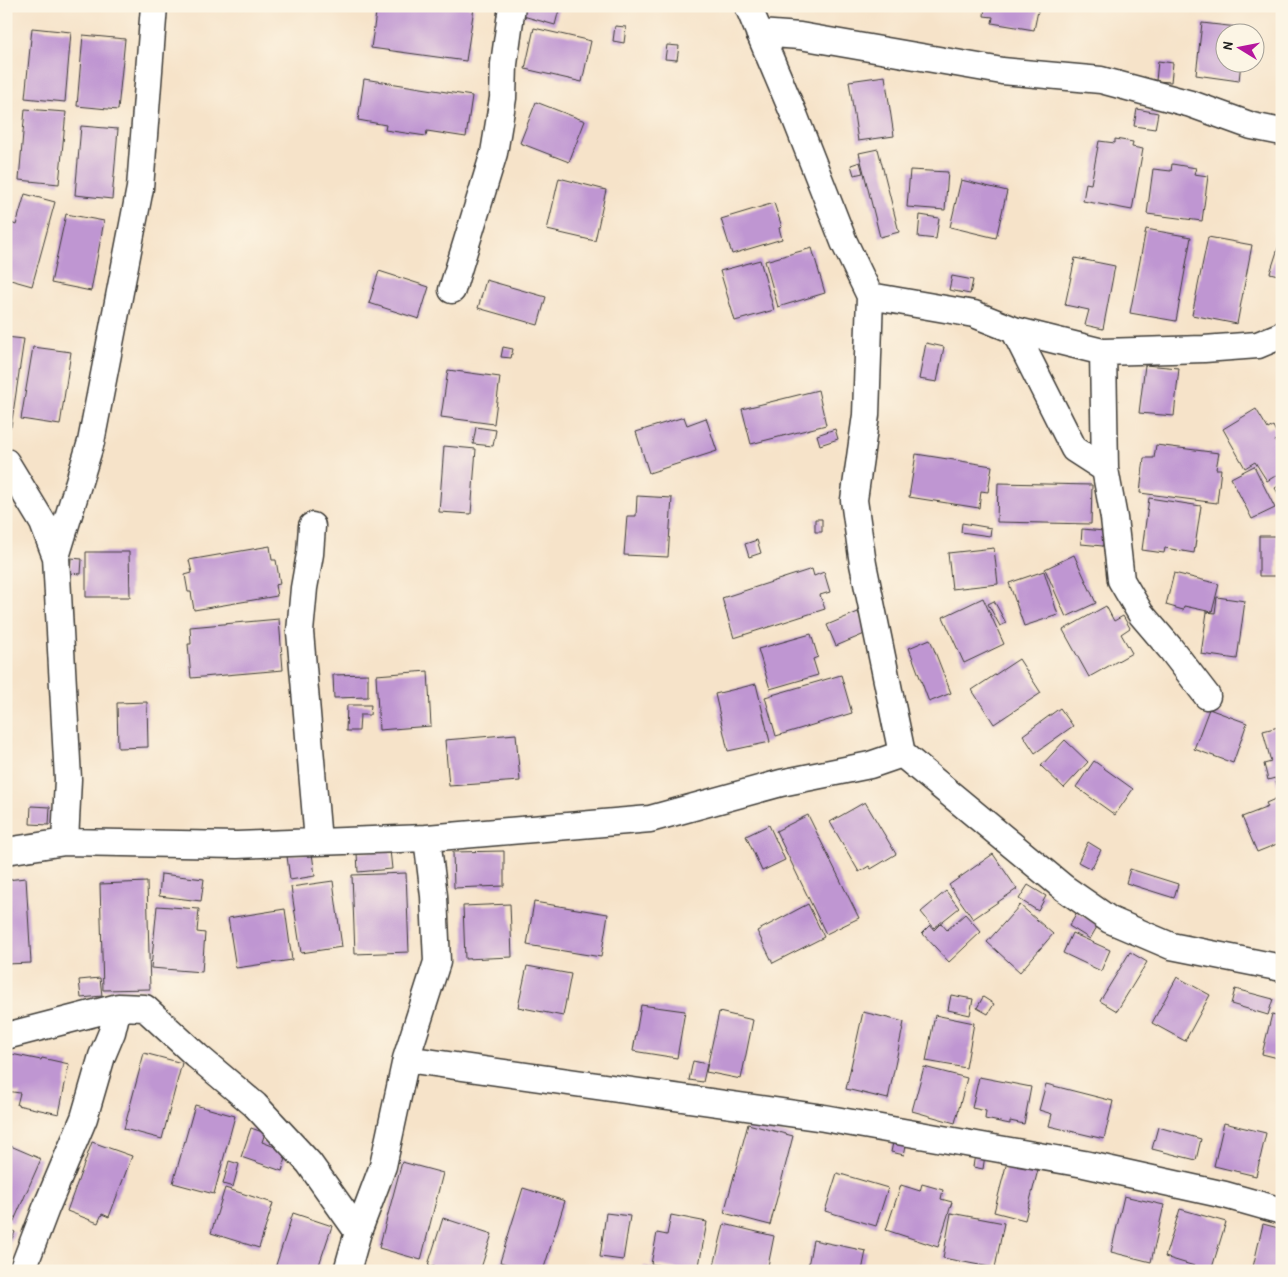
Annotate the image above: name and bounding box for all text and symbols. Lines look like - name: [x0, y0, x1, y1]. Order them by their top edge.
- north arrow: [1216, 22, 1266, 72]
- text: N: [1217, 40, 1237, 51]

